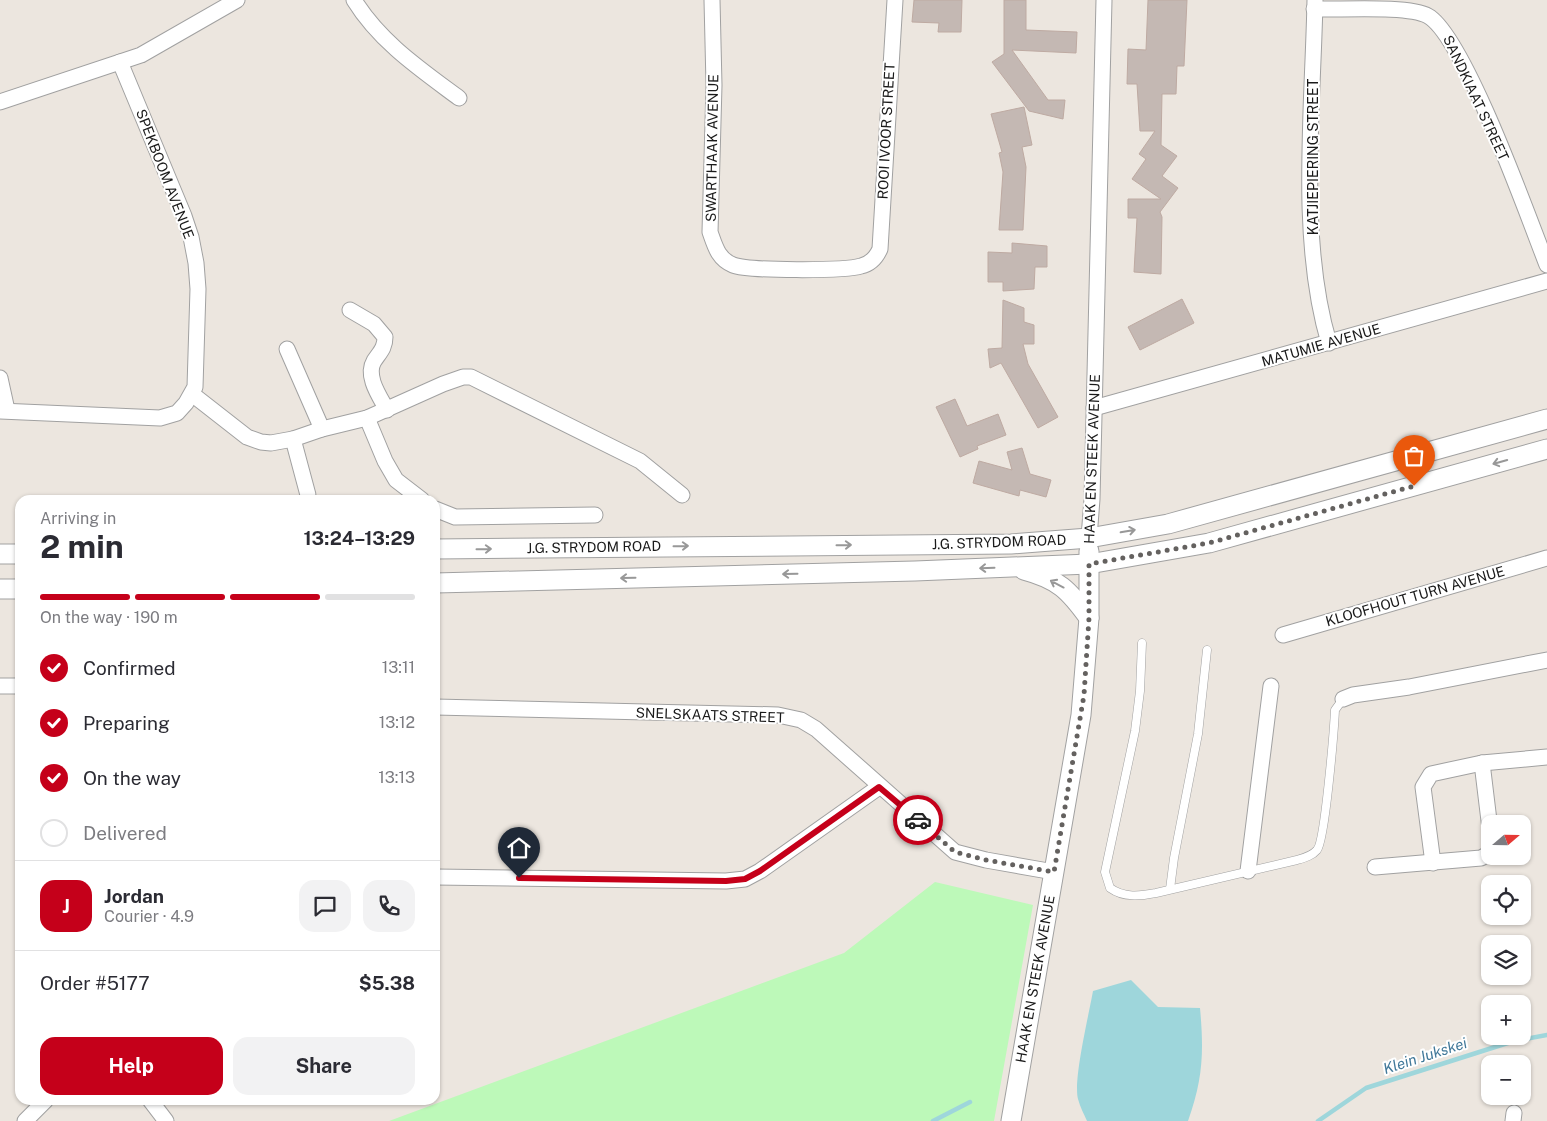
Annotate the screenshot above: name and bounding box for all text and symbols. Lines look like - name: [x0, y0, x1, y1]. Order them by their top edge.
- street label: SANDKIAAT STREET: [1440, 33, 1512, 163]
- street label: ROOI IVOOR STREET: [874, 62, 898, 200]
- street label: SWARTHAAK AVENUE: [703, 74, 721, 222]
- street label: KATJIEPIERING STREET: [1305, 79, 1321, 235]
- street label: SPEKBOOM AVENUE: [133, 107, 197, 241]
- street label: MATUMIE AVENUE: [1260, 320, 1382, 370]
- street label: HAAK EN STEEK AVENUE: [1081, 374, 1103, 544]
- pin: [1393, 435, 1435, 486]
- icon: bag: [1400, 442, 1428, 470]
- one-way arrow: [1492, 458, 1508, 467]
- text: Arriving in: [40, 509, 116, 528]
- one-way arrow: [1120, 526, 1136, 536]
- text: 13:24–13:29: [303, 527, 415, 549]
- text: 2 min: [40, 528, 124, 565]
- street label: J.G. STRYDOM ROAD: [932, 532, 1066, 552]
- street label: J.G. STRYDOM ROAD: [527, 538, 661, 556]
- one-way arrow: [835, 540, 851, 549]
- one-way arrow: [672, 541, 689, 551]
- one-way arrow: [475, 544, 491, 554]
- one-way arrow: [980, 563, 996, 573]
- street label: KLOOFHOUT TURN AVENUE: [1324, 563, 1506, 629]
- one-way arrow: [782, 569, 798, 579]
- one-way arrow: [620, 573, 636, 583]
- one-way arrow: [1050, 578, 1064, 588]
- text: On the way · 190 m: [40, 608, 178, 627]
- icon: check: [40, 654, 68, 682]
- text: Confirmed: [83, 657, 176, 679]
- text: 13:11: [382, 658, 415, 677]
- street label: SNELSKAATS STREET: [635, 704, 785, 726]
- icon: check: [40, 709, 68, 737]
- text: Preparing: [83, 712, 170, 734]
- text: 13:12: [379, 713, 415, 732]
- icon: check: [40, 764, 68, 792]
- text: On the way: [83, 767, 181, 789]
- text: 13:13: [378, 768, 415, 787]
- courier: [893, 795, 943, 845]
- icon: car: [904, 806, 932, 834]
- north arrow: [1481, 815, 1531, 865]
- map controls: [1481, 815, 1531, 1105]
- text: Delivered: [83, 822, 167, 844]
- pin: [498, 827, 540, 878]
- icon: home: [505, 834, 533, 862]
- button: locate: [1481, 875, 1531, 925]
- button: chat: [299, 880, 351, 932]
- button: phone: [363, 880, 415, 932]
- text: Jordan: [104, 885, 164, 907]
- street label: HAAK EN STEEK AVENUE: [1012, 894, 1058, 1064]
- text: J: [62, 895, 70, 917]
- text: Courier · 4.9: [104, 907, 194, 926]
- button: layers: [1481, 935, 1531, 985]
- text: Order #5177: [40, 972, 150, 994]
- text: $5.38: [359, 972, 415, 994]
- button: +: [1481, 995, 1531, 1045]
- water label: Klein Jukskei: [1381, 1034, 1469, 1077]
- button: Help: [40, 1037, 223, 1095]
- button: Share: [233, 1037, 415, 1095]
- button: −: [1481, 1055, 1531, 1105]

